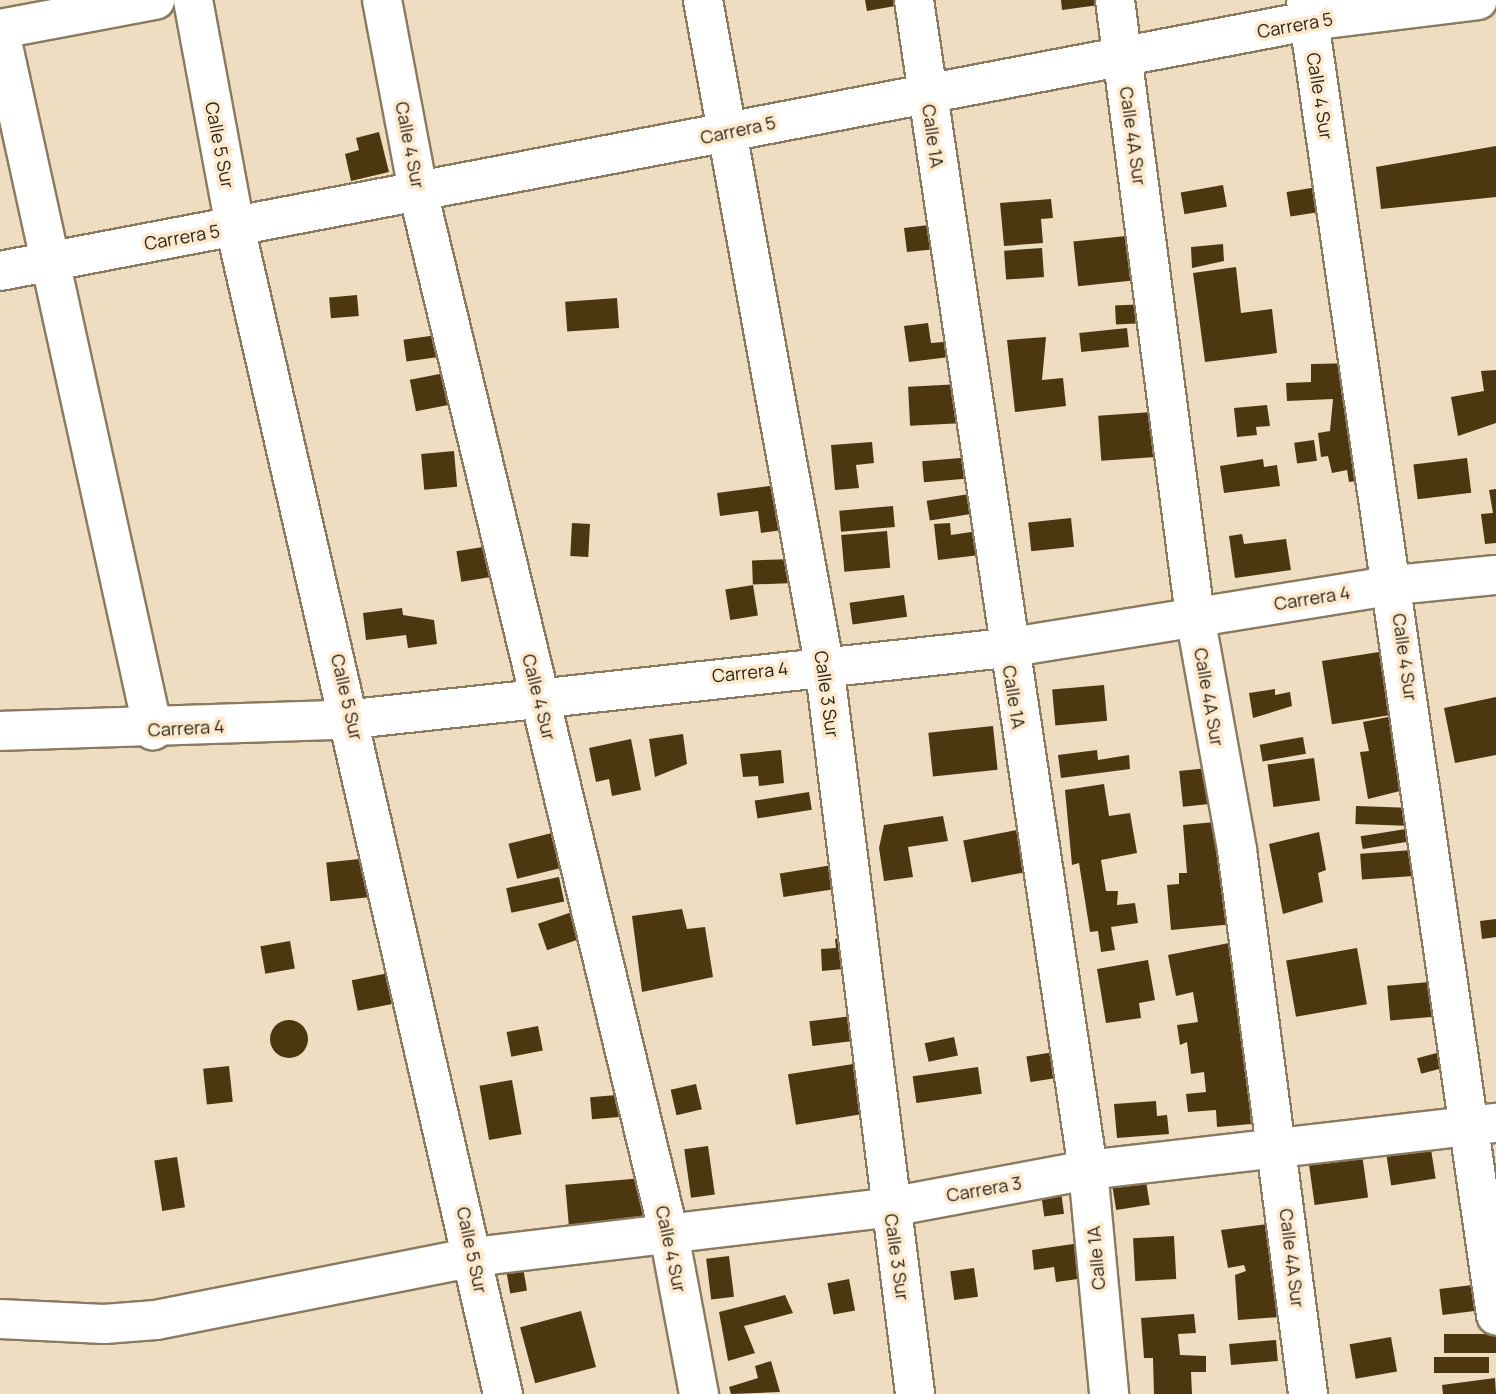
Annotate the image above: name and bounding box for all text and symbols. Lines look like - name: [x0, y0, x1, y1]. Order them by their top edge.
- street label: Carrera 5: [1256, 8, 1334, 42]
- street label: Calle 4 Sur: [1302, 51, 1338, 141]
- street label: Calle 4A Sur: [1115, 85, 1151, 187]
- street label: Calle 5 Sur: [201, 100, 239, 190]
- street label: Calle 4 Sur: [391, 100, 429, 190]
- street label: Calle 1A: [918, 103, 948, 169]
- street label: Carrera 5: [698, 112, 778, 148]
- street label: Carrera 5: [143, 220, 221, 254]
- street label: Carrera 4: [1273, 581, 1351, 615]
- street label: Calle 4 Sur: [1388, 612, 1422, 702]
- street label: Calle 4A Sur: [1190, 646, 1228, 748]
- street label: Calle 3 Sur: [810, 649, 844, 739]
- street label: Calle 5 Sur: [327, 652, 367, 742]
- street label: Calle 4 Sur: [518, 652, 560, 742]
- street label: Carrera 4: [711, 657, 789, 687]
- street label: Calle 1A: [998, 664, 1030, 730]
- street label: Carrera 4: [147, 715, 225, 741]
- street label: Carrera 3: [945, 1172, 1023, 1206]
- street label: Calle 4 Sur: [651, 1204, 691, 1294]
- street label: Calle 5 Sur: [452, 1205, 492, 1295]
- street label: Calle 4A Sur: [1275, 1207, 1309, 1309]
- street label: Calle 3 Sur: [880, 1212, 914, 1302]
- street label: Calle 1A: [1082, 1225, 1110, 1291]

